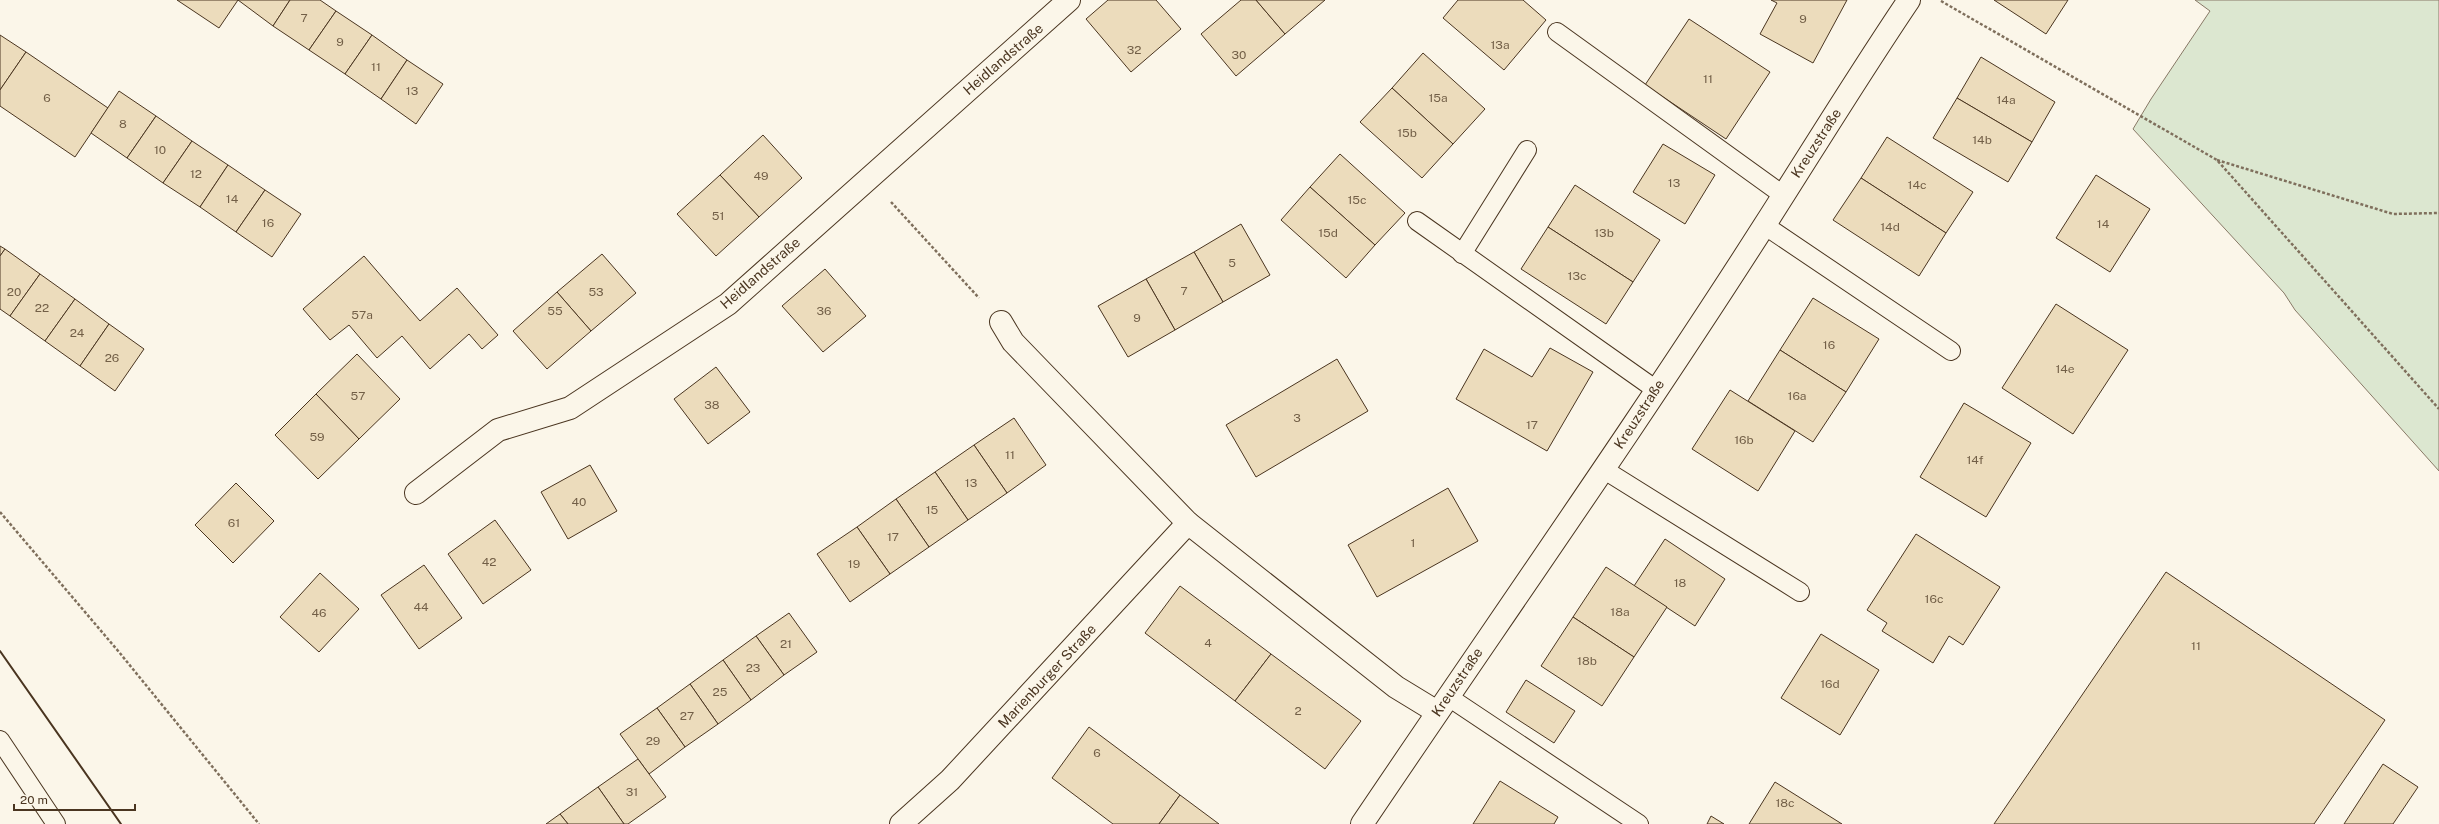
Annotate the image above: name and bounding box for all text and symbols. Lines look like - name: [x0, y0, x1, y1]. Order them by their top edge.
- house number: 7: [300, 11, 308, 25]
- house number: 9: [1799, 12, 1807, 26]
- street label: Heidlandstraße: [960, 20, 1046, 98]
- house number: 9: [336, 35, 344, 49]
- house number: 13a: [1490, 38, 1510, 52]
- house number: 32: [1127, 43, 1141, 57]
- house number: 30: [1232, 48, 1246, 62]
- house number: 11: [371, 60, 381, 74]
- house number: 11: [1703, 72, 1713, 86]
- house number: 13: [406, 84, 418, 98]
- house number: 6: [43, 91, 51, 105]
- house number: 15a: [1428, 91, 1448, 105]
- house number: 14a: [1996, 93, 2016, 107]
- street label: Kreuzstraße: [1788, 105, 1844, 181]
- house number: 8: [119, 117, 127, 131]
- house number: 15b: [1397, 126, 1417, 140]
- house number: 14b: [1972, 133, 1992, 147]
- house number: 10: [154, 143, 166, 157]
- house number: 12: [190, 167, 202, 181]
- house number: 49: [753, 169, 769, 183]
- house number: 13: [1668, 176, 1680, 190]
- house number: 14c: [1908, 178, 1926, 192]
- house number: 14: [226, 192, 239, 206]
- house number: 15c: [1347, 193, 1367, 207]
- house number: 51: [712, 209, 724, 223]
- house number: 16: [262, 216, 274, 230]
- house number: 14: [2097, 217, 2110, 231]
- house number: 14d: [1880, 220, 1900, 234]
- house number: 15d: [1318, 226, 1338, 240]
- house number: 13b: [1594, 226, 1614, 240]
- street label: Heidlandstraße: [717, 234, 803, 312]
- house number: 5: [1228, 256, 1236, 270]
- house number: 13c: [1568, 269, 1586, 283]
- house number: 7: [1180, 284, 1188, 298]
- house number: 20: [7, 285, 21, 299]
- house number: 53: [588, 285, 604, 299]
- house number: 22: [35, 301, 49, 315]
- house number: 55: [547, 304, 563, 318]
- house number: 36: [817, 304, 831, 318]
- house number: 57a: [351, 308, 373, 322]
- house number: 9: [1133, 311, 1141, 325]
- house number: 24: [70, 326, 85, 340]
- house number: 16: [1823, 338, 1835, 352]
- house number: 26: [105, 351, 119, 365]
- house number: 14e: [2055, 362, 2075, 376]
- street label: Kreuzstraße: [1611, 376, 1667, 452]
- house number: 57: [351, 389, 365, 403]
- house number: 16a: [1788, 389, 1807, 403]
- house number: 38: [704, 398, 720, 412]
- house number: 3: [1293, 411, 1301, 425]
- house number: 17: [1526, 418, 1538, 432]
- house number: 59: [309, 430, 325, 444]
- house number: 16b: [1734, 433, 1754, 447]
- house number: 11: [1005, 448, 1015, 462]
- house number: 14f: [1966, 453, 1984, 467]
- house number: 13: [965, 476, 977, 490]
- house number: 40: [572, 495, 586, 509]
- house number: 15: [926, 503, 939, 517]
- house number: 61: [228, 516, 240, 530]
- house number: 17: [887, 530, 899, 544]
- house number: 1: [1411, 536, 1415, 550]
- house number: 42: [482, 555, 496, 569]
- house number: 19: [848, 557, 860, 571]
- house number: 18: [1674, 576, 1687, 590]
- house number: 16c: [1925, 592, 1943, 606]
- house number: 44: [413, 600, 429, 614]
- house number: 18a: [1610, 605, 1630, 619]
- house number: 46: [311, 606, 327, 620]
- street label: Marienburger Straße: [995, 621, 1099, 731]
- house number: 4: [1204, 636, 1212, 650]
- house number: 21: [780, 637, 792, 651]
- house number: 11: [2191, 639, 2201, 653]
- street label: Kreuzstraße: [1428, 645, 1486, 719]
- house number: 18b: [1577, 654, 1597, 668]
- house number: 23: [746, 661, 760, 675]
- house number: 16d: [1820, 677, 1840, 691]
- house number: 25: [713, 685, 728, 699]
- house number: 2: [1294, 704, 1302, 718]
- house number: 27: [680, 709, 694, 723]
- house number: 29: [646, 734, 660, 748]
- house number: 6: [1093, 746, 1101, 760]
- house number: 31: [626, 785, 638, 799]
- scale bar: [14, 786, 135, 812]
- text: 20 m: [20, 793, 48, 807]
- house number: 18c: [1775, 796, 1795, 810]

